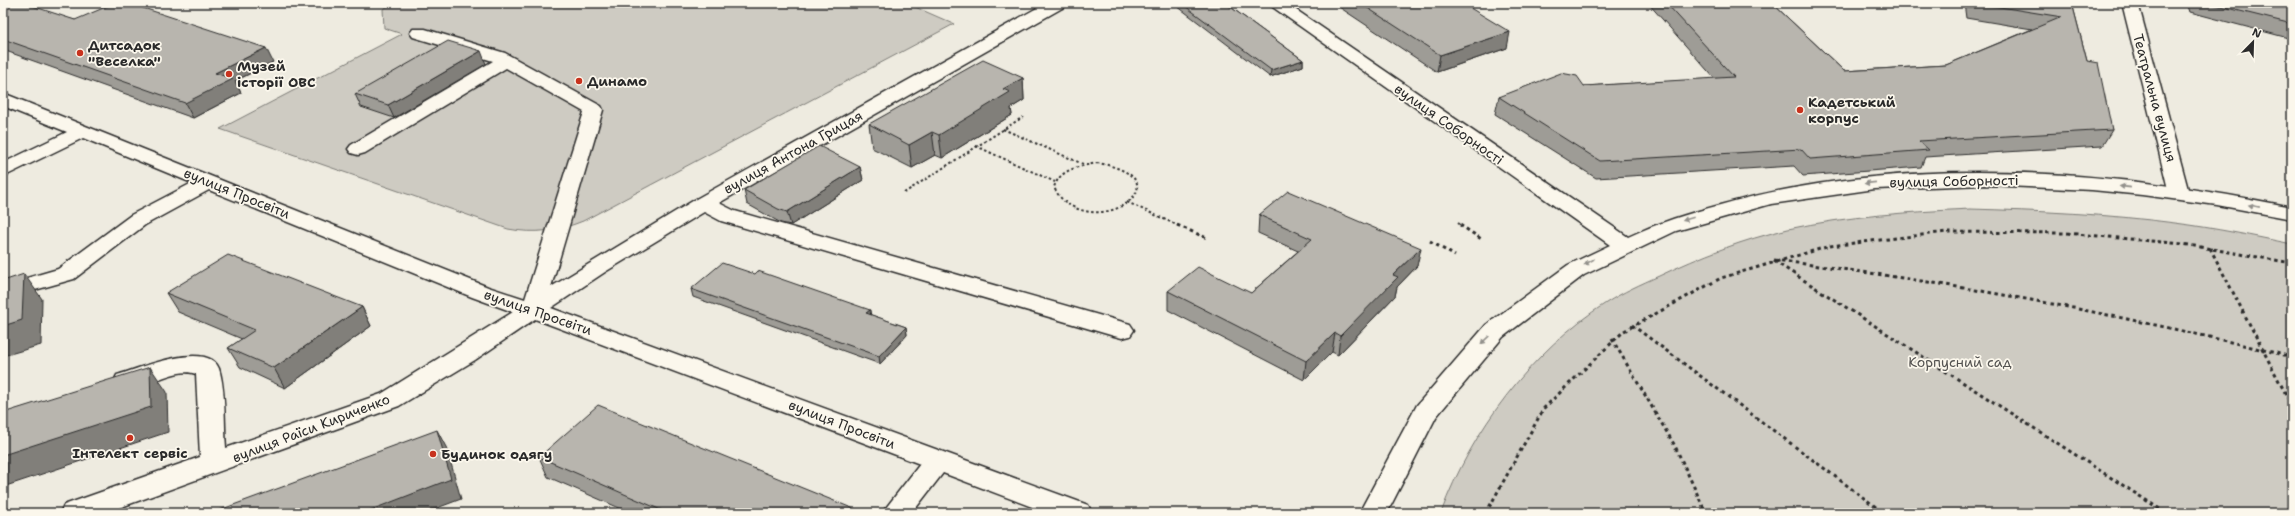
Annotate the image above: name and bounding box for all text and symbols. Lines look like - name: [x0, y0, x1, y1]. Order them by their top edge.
- north arrow: [2233, 22, 2273, 62]
- text: N: [2250, 25, 2264, 42]
- street label: Театральна вулиця: [2129, 32, 2181, 164]
- place label: Дитсадок "Веселка": [88, 36, 161, 70]
- marker: Дитсадок "Веселка": [75, 48, 85, 58]
- place label: Музей історії ОВС: [237, 57, 316, 91]
- marker: Музей історії ОВС: [224, 69, 234, 79]
- place label: Динамо: [587, 72, 647, 90]
- marker: Динамо: [574, 76, 584, 86]
- street label: вулиця Соборності: [1391, 80, 1507, 168]
- place label: Кадетський корпус: [1808, 93, 1896, 127]
- marker: Кадетський корпус: [1795, 105, 1805, 115]
- street label: вулиця Антона Грицая: [720, 106, 866, 198]
- street label: вулиця Просвіти: [181, 163, 293, 223]
- street label: вулиця Соборності: [1889, 171, 2019, 191]
- one-way arrow: [1864, 179, 1876, 186]
- one-way arrow: [2119, 184, 2131, 190]
- one-way arrow: [2248, 202, 2260, 208]
- one-way arrow: [1681, 216, 1693, 222]
- one-way arrow: [1583, 259, 1595, 266]
- street label: вулиця Просвіти: [482, 285, 594, 339]
- one-way arrow: [1479, 335, 1490, 344]
- park label: Корпусний сад: [1908, 353, 2012, 371]
- street label: вулиця Раїси Кириченко: [230, 390, 392, 466]
- street label: вулиця Просвіти: [786, 395, 898, 453]
- marker: Інтелект сервіс: [125, 433, 135, 443]
- place label: Інтелект сервіс: [72, 444, 188, 462]
- place label: Будинок одягу: [441, 445, 552, 463]
- marker: Будинок одягу: [428, 449, 438, 459]

